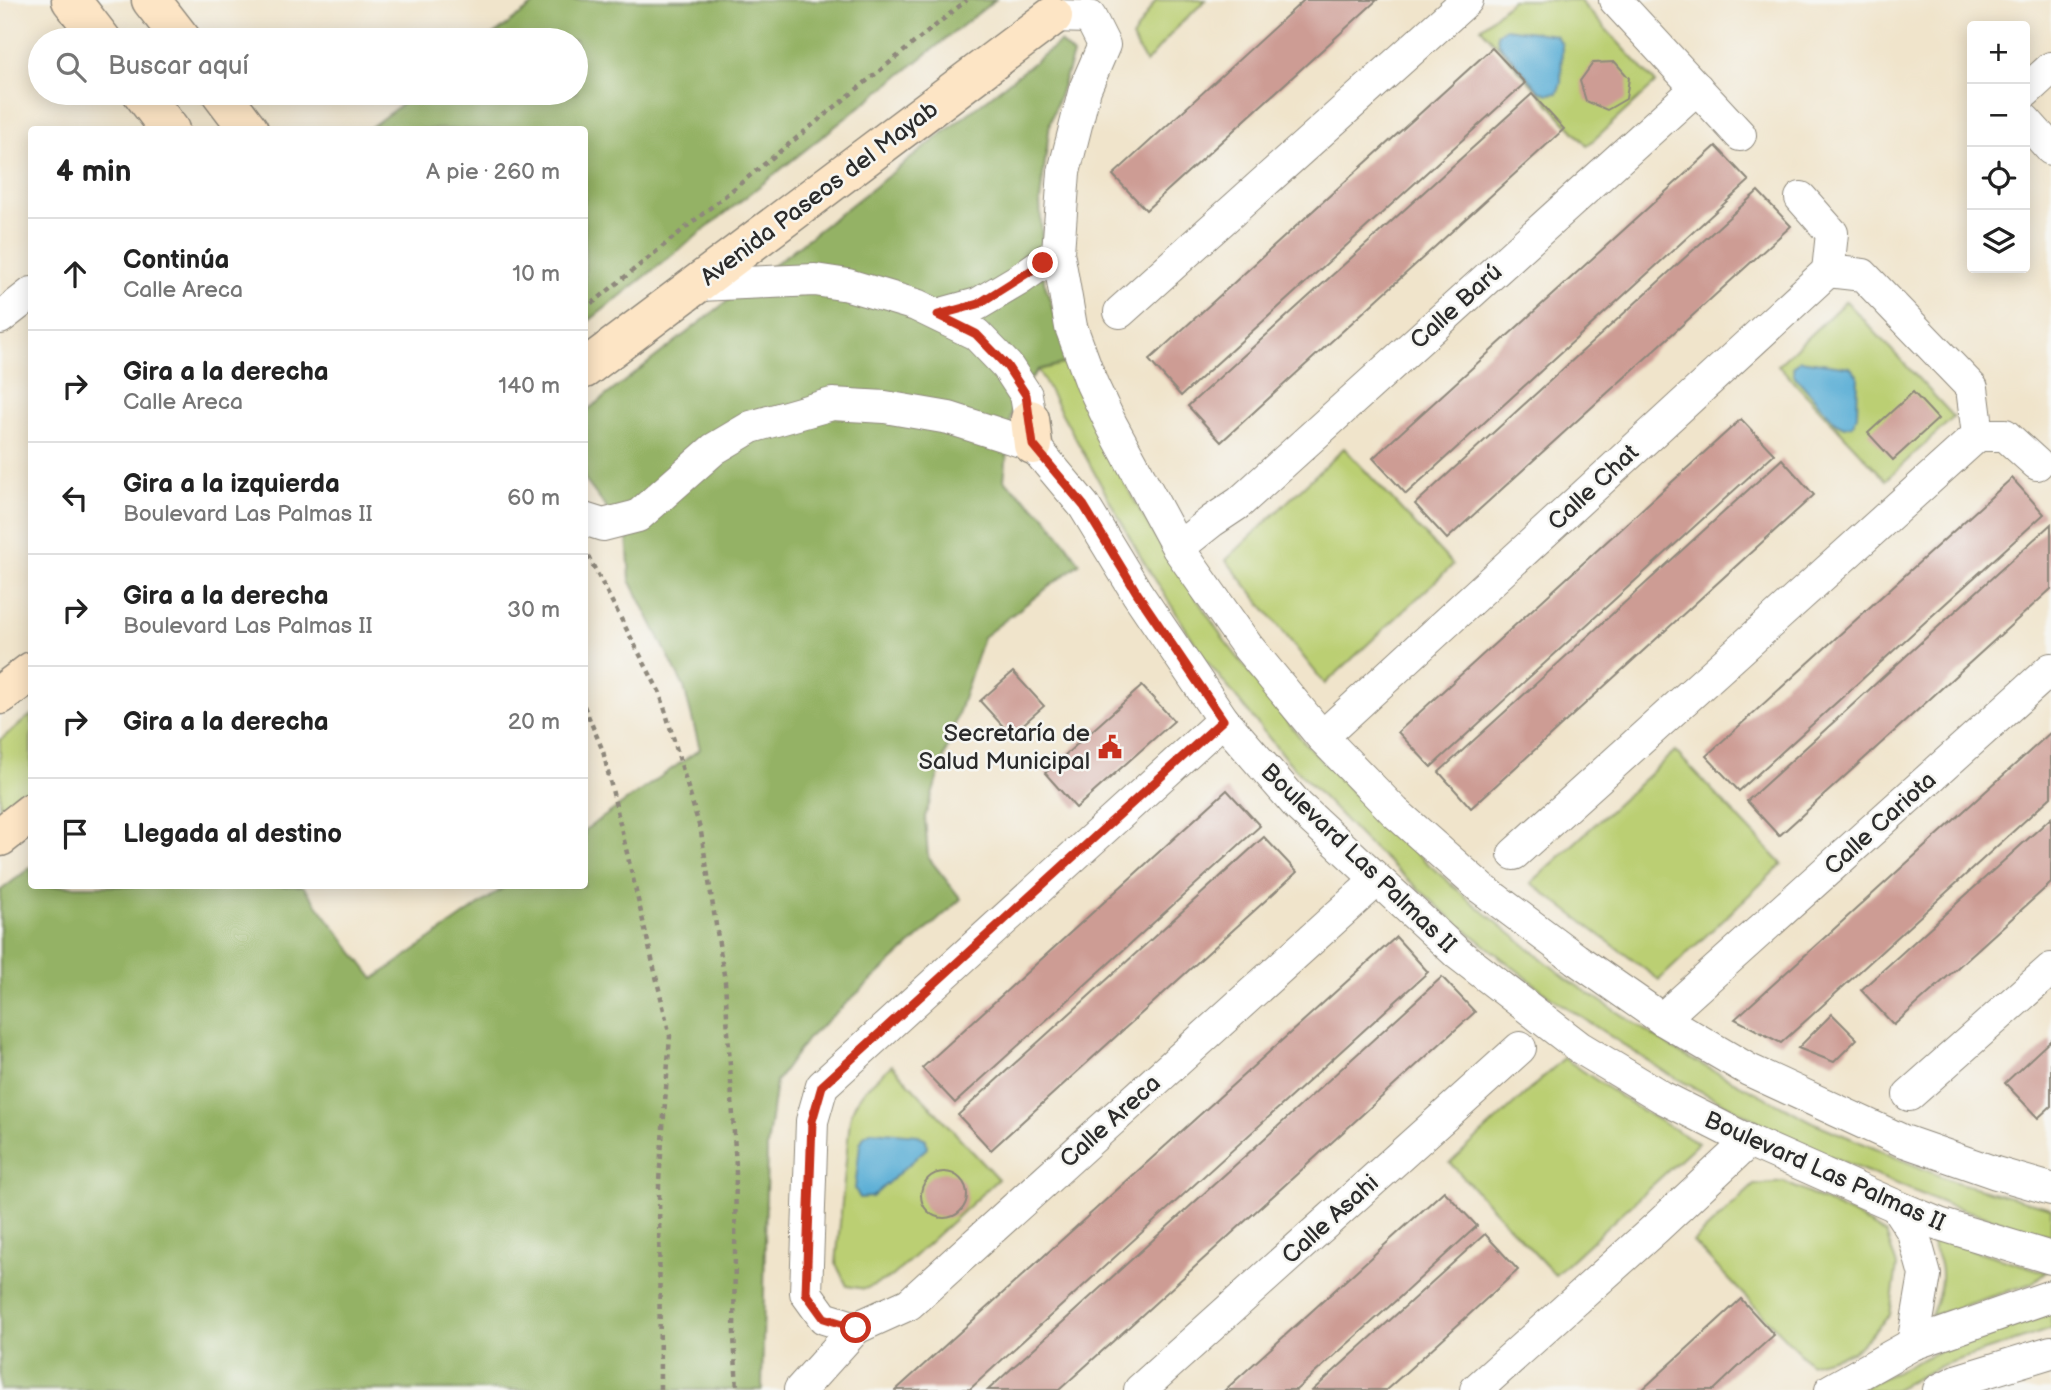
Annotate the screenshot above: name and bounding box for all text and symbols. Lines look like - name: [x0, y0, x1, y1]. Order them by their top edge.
- map controls: [1967, 21, 2030, 273]
- button: +: [1967, 21, 2030, 84]
- search box: [28, 28, 588, 105]
- icon: search: [52, 48, 90, 86]
- text: Buscar aquí: [108, 51, 249, 82]
- button: −: [1967, 84, 2030, 147]
- street label: Avenida Paseos del Mayab: [695, 95, 944, 292]
- button: locate: [1967, 147, 2030, 210]
- text: 4 min: [56, 154, 131, 190]
- text: A pie · 260 m: [426, 158, 560, 186]
- button: layers: [1967, 210, 2030, 273]
- text: Continúa: [123, 245, 230, 276]
- route end: [1027, 247, 1058, 278]
- icon: ahead: [56, 255, 94, 293]
- street label: Calle Barú: [1404, 258, 1508, 355]
- text: 10 m: [512, 260, 560, 288]
- text: Calle Areca: [123, 276, 243, 304]
- text: Gira a la derecha: [123, 357, 329, 388]
- icon: right: [56, 367, 94, 405]
- text: 140 m: [498, 372, 560, 400]
- text: Calle Areca: [123, 388, 243, 416]
- street label: Calle Chat: [1542, 438, 1645, 537]
- text: Gira a la izquierda: [123, 469, 340, 500]
- icon: left: [56, 479, 94, 517]
- text: 60 m: [507, 484, 560, 512]
- text: Boulevard Las Palmas II: [123, 500, 373, 528]
- text: Gira a la derecha: [123, 581, 329, 612]
- icon: right: [56, 591, 94, 629]
- text: 30 m: [507, 596, 560, 624]
- text: Boulevard Las Palmas II: [123, 612, 373, 640]
- icon: right: [56, 703, 94, 741]
- text: Gira a la derecha: [123, 707, 329, 738]
- text: 20 m: [508, 708, 560, 736]
- place label: Secretaría de Salud Municipal: [918, 719, 1090, 776]
- public building icon: Secretaría de Salud Municipal: [1096, 733, 1124, 761]
- street label: Boulevard Las Palmas II: [1255, 757, 1462, 959]
- street label: Calle Cariota: [1818, 766, 1942, 881]
- icon: arrive: [56, 815, 94, 853]
- text: Llegada al destino: [123, 819, 342, 850]
- street label: Calle Areca: [1054, 1069, 1167, 1174]
- street label: Boulevard Las Palmas II: [1700, 1105, 1950, 1238]
- street label: Calle Asahi: [1276, 1168, 1385, 1270]
- route start: [840, 1312, 871, 1343]

